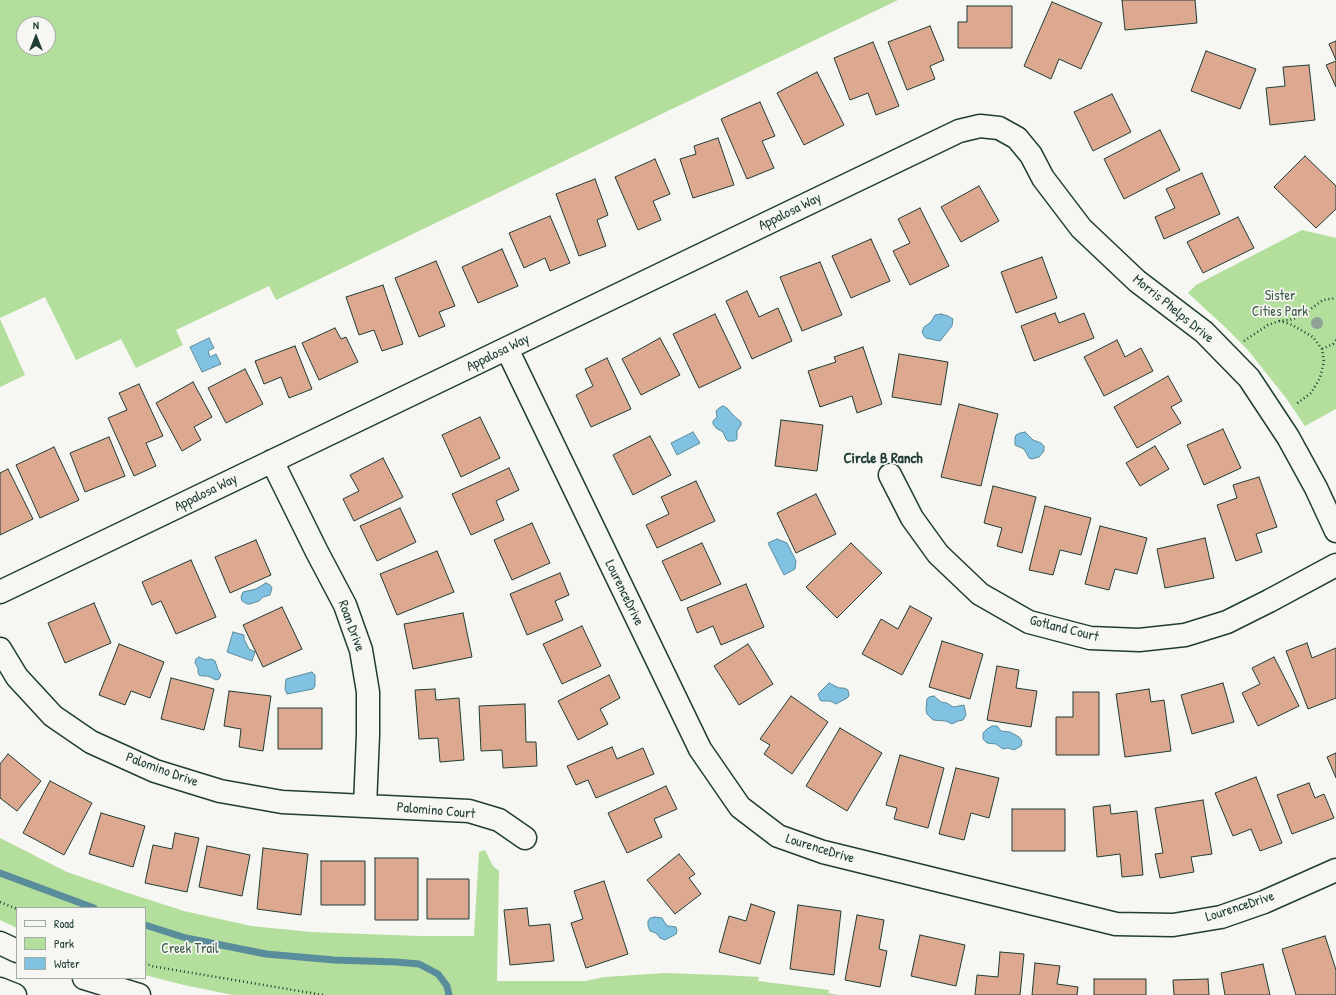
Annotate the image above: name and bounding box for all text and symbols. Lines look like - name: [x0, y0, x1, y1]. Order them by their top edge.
- north arrow: [16, 16, 56, 56]
- text: N: [33, 18, 39, 32]
- street label: Appalosa Way: [756, 190, 824, 234]
- street label: Morris Phelps Drive: [1129, 271, 1217, 347]
- park label: Sister Cities Park: [1252, 288, 1308, 320]
- street label: Appalosa Way: [464, 331, 532, 375]
- district label: Circle B Ranch: [843, 450, 923, 468]
- street label: Appalosa Way: [172, 471, 240, 515]
- street label: LourenceDrive: [601, 557, 647, 629]
- street label: Roan Drive: [334, 598, 368, 654]
- street label: Gotland Court: [1028, 612, 1100, 646]
- street label: Palomino Drive: [124, 749, 200, 791]
- street label: Palomino Court: [396, 799, 476, 823]
- street label: LourenceDrive: [784, 831, 856, 867]
- street label: LourenceDrive: [1204, 888, 1276, 926]
- legend: [16, 907, 146, 979]
- text: Road: [54, 915, 74, 932]
- text: Park: [54, 935, 74, 952]
- park label: Creek Trail: [161, 941, 219, 957]
- text: Water: [54, 955, 80, 972]

